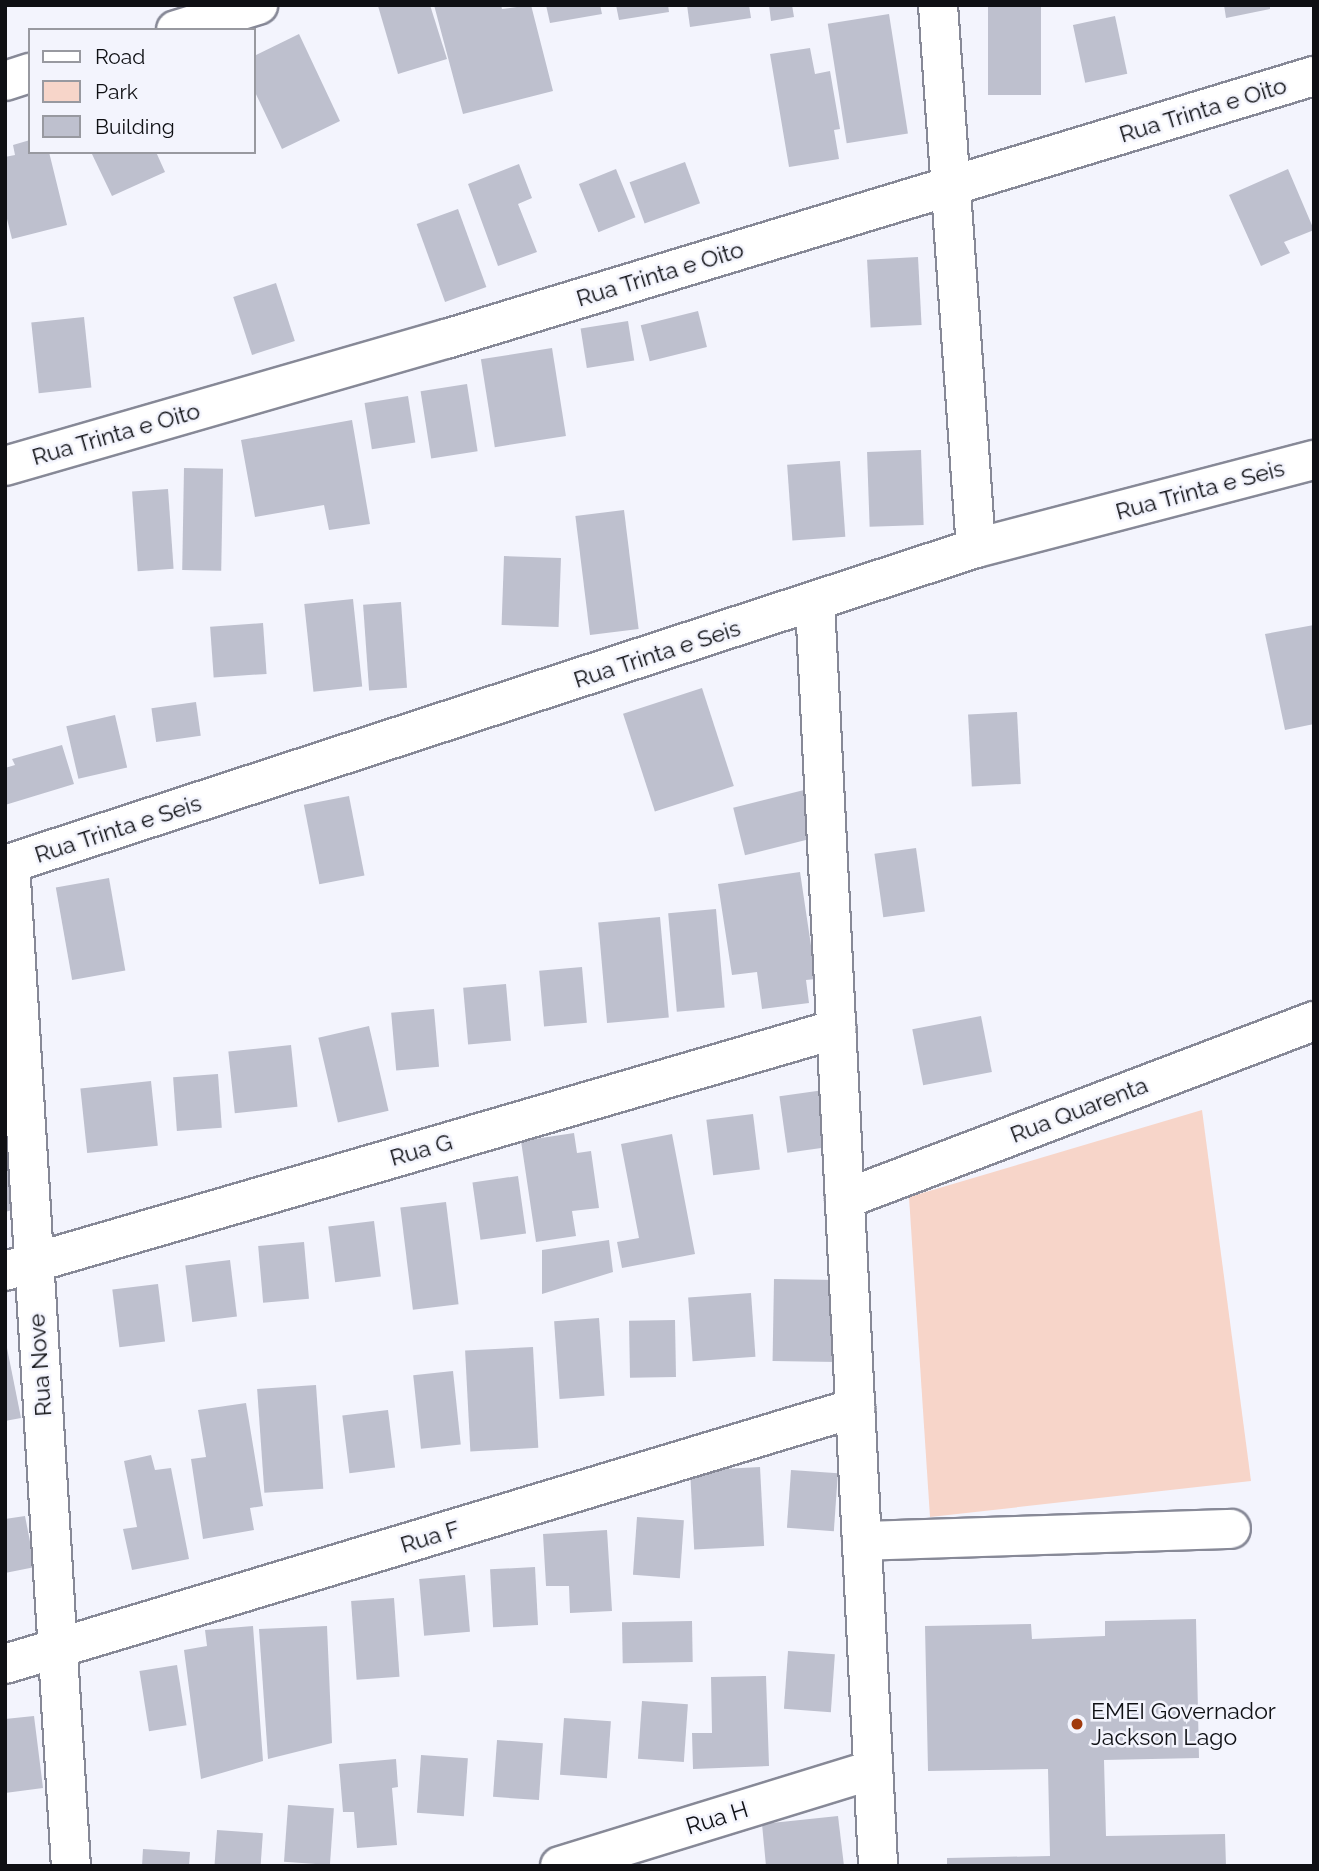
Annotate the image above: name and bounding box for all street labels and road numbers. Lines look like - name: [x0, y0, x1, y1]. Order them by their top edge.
- street label: Rua Trinta e Oito: [1116, 71, 1290, 149]
- street label: Rua Trinta e Oito: [573, 235, 747, 313]
- street label: Rua Trinta e Oito: [28, 397, 204, 471]
- street label: Rua Trinta e Seis: [1112, 454, 1288, 526]
- street label: Rua Trinta e Seis: [570, 614, 744, 694]
- street label: Rua Trinta e Seis: [31, 789, 205, 869]
- street label: Rua Quarenta: [1006, 1071, 1152, 1149]
- street label: Rua G: [387, 1128, 455, 1172]
- street label: Rua Nove: [23, 1313, 57, 1417]
- street label: Rua F: [397, 1515, 463, 1559]
- street label: Rua H: [682, 1795, 752, 1841]

